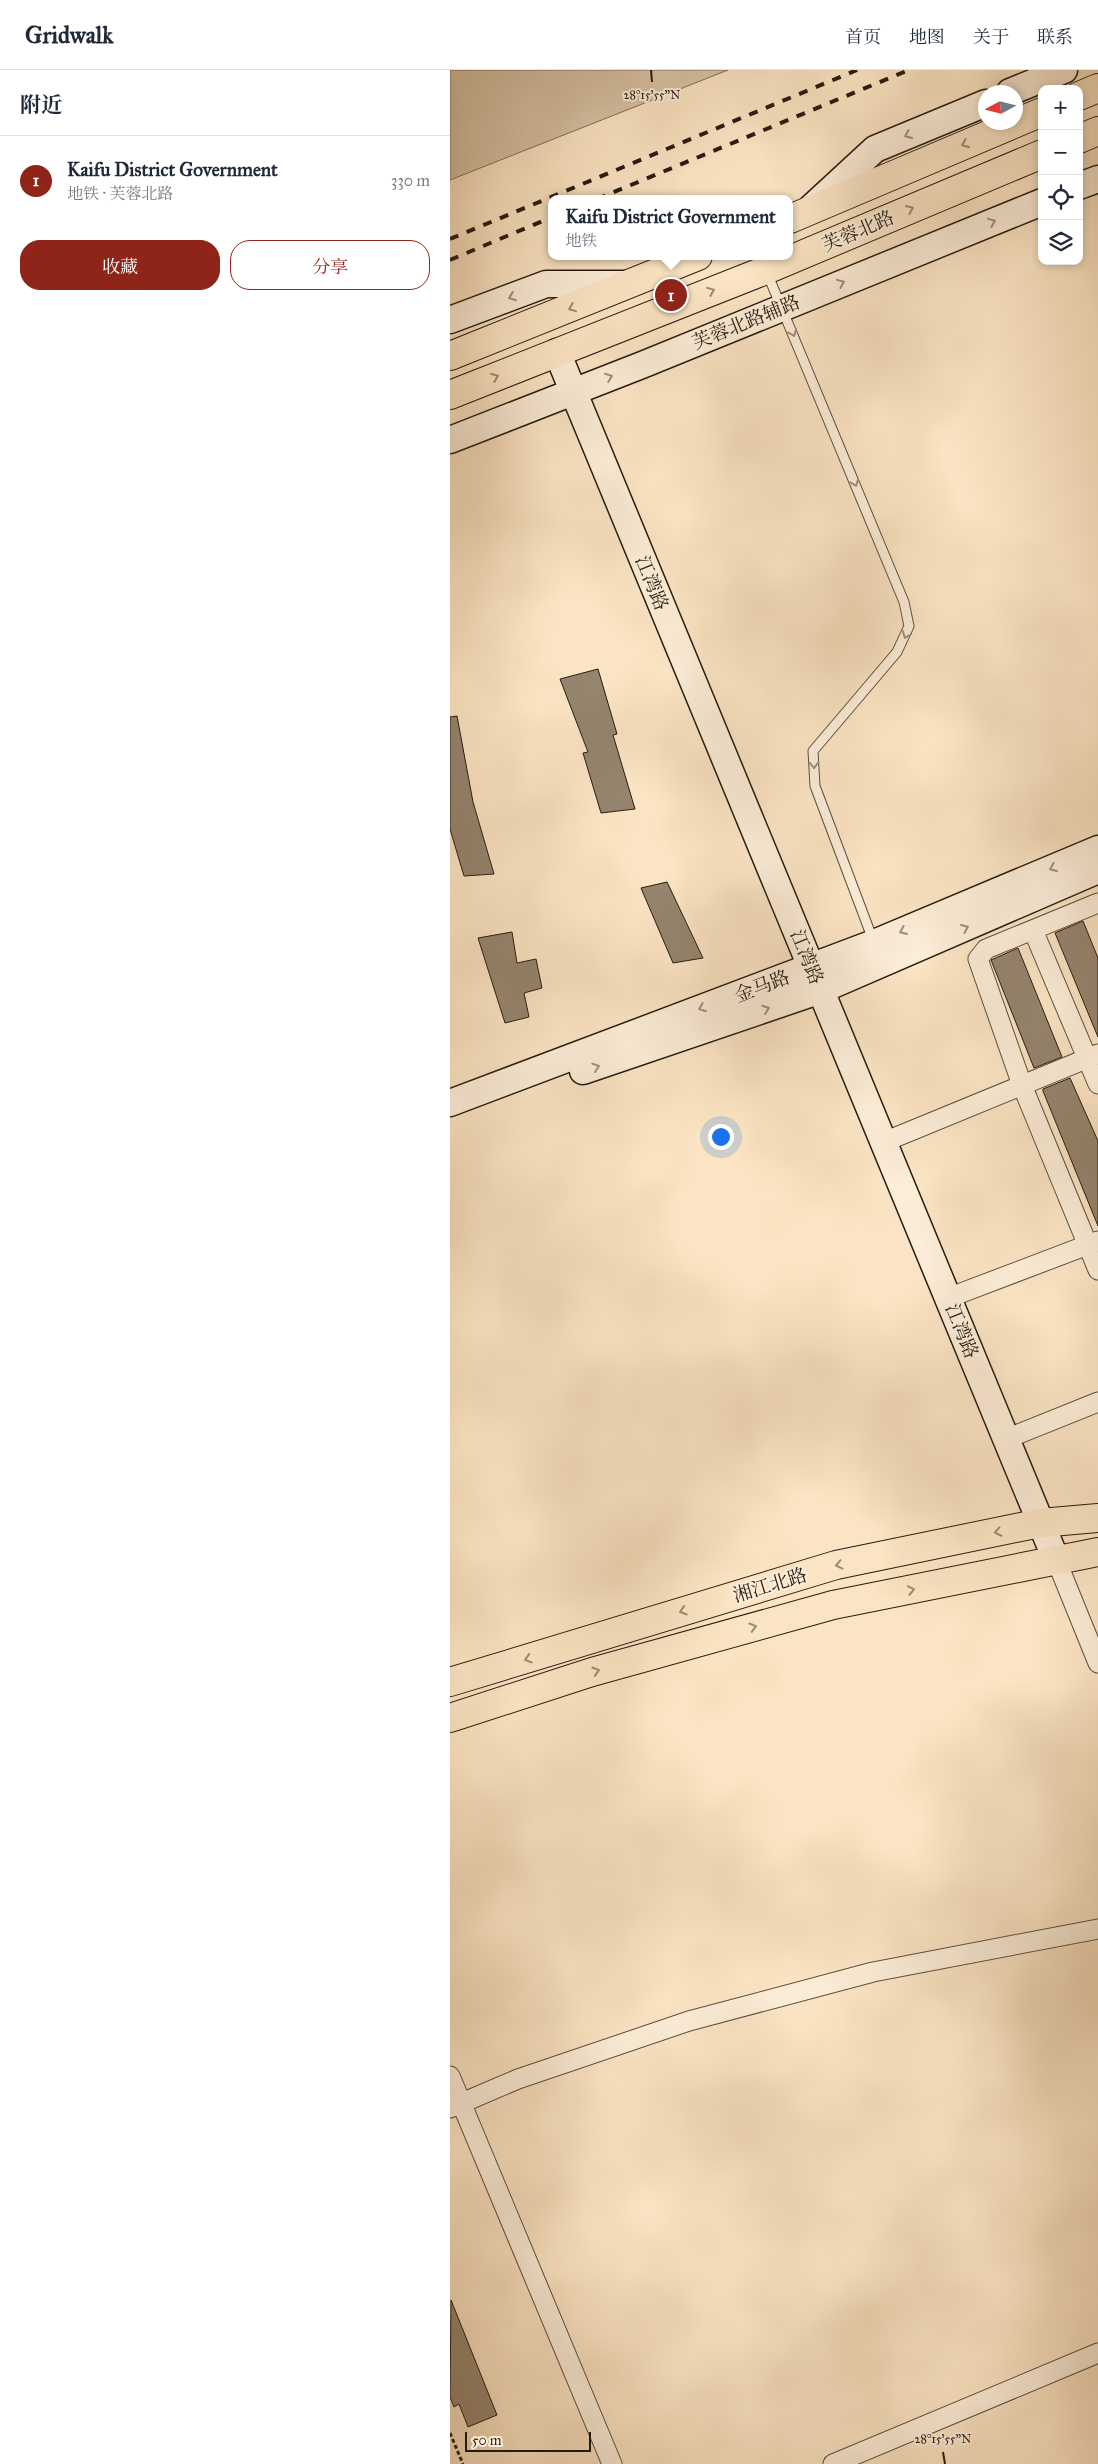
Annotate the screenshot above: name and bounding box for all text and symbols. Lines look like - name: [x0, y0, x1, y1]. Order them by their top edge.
- text: Gridwalk: [25, 20, 113, 50]
- text: 首页: [845, 26, 881, 48]
- text: 地图: [909, 26, 945, 48]
- text: 关于: [973, 26, 1009, 48]
- text: 联系: [1037, 26, 1073, 48]
- north arrow: [978, 85, 1023, 130]
- map controls: [1038, 85, 1083, 265]
- button: +: [1038, 85, 1083, 130]
- text: 28°15'55"N: [624, 88, 680, 102]
- text: 附近: [20, 92, 62, 118]
- one-way arrow: [904, 128, 913, 139]
- button: −: [1038, 130, 1083, 175]
- one-way arrow: [961, 138, 970, 149]
- text: Kaifu District Government: [67, 158, 278, 181]
- text: 1: [33, 171, 39, 190]
- text: 330 m: [391, 171, 430, 190]
- button: locate: [1038, 175, 1083, 220]
- text: 地铁 · 芙蓉北路: [67, 184, 173, 203]
- popup: [548, 195, 793, 260]
- text: Kaifu District Government: [565, 205, 776, 228]
- one-way arrow: [905, 205, 914, 216]
- street label: 芙蓉北路: [819, 206, 897, 256]
- one-way arrow: [987, 218, 996, 228]
- button: layers: [1038, 220, 1083, 265]
- text: 地铁: [565, 231, 597, 250]
- button: 收藏: [20, 240, 220, 290]
- button: 分享: [230, 240, 430, 290]
- pin: 1: [655, 276, 687, 314]
- one-way arrow: [836, 279, 845, 290]
- one-way arrow: [706, 287, 715, 297]
- street label: 芙蓉北路辅路: [689, 290, 803, 354]
- one-way arrow: [509, 291, 517, 301]
- one-way arrow: [568, 301, 577, 312]
- one-way arrow: [787, 328, 797, 337]
- one-way arrow: [490, 373, 499, 383]
- one-way arrow: [605, 373, 613, 383]
- one-way arrow: [849, 479, 859, 487]
- street label: 江湾路: [631, 552, 673, 614]
- one-way arrow: [901, 630, 912, 639]
- one-way arrow: [808, 761, 819, 769]
- one-way arrow: [1049, 862, 1058, 872]
- one-way arrow: [960, 923, 969, 934]
- one-way arrow: [899, 924, 908, 935]
- street label: 江湾路: [786, 926, 828, 988]
- street label: 金马路: [731, 965, 793, 1007]
- one-way arrow: [699, 1002, 707, 1012]
- one-way arrow: [761, 1005, 770, 1015]
- one-way arrow: [591, 1063, 599, 1073]
- your location: [708, 1124, 734, 1150]
- street label: 江湾路: [941, 1300, 983, 1362]
- one-way arrow: [993, 1526, 1002, 1537]
- one-way arrow: [834, 1559, 843, 1570]
- street label: 湘江北路: [730, 1563, 810, 1607]
- one-way arrow: [906, 1585, 915, 1595]
- one-way arrow: [680, 1606, 688, 1616]
- one-way arrow: [748, 1623, 756, 1633]
- one-way arrow: [524, 1653, 532, 1663]
- one-way arrow: [592, 1666, 601, 1677]
- scale bar: [465, 2429, 591, 2452]
- text: 50 m: [472, 2432, 501, 2449]
- text: 28°15'55"N: [915, 2432, 971, 2446]

